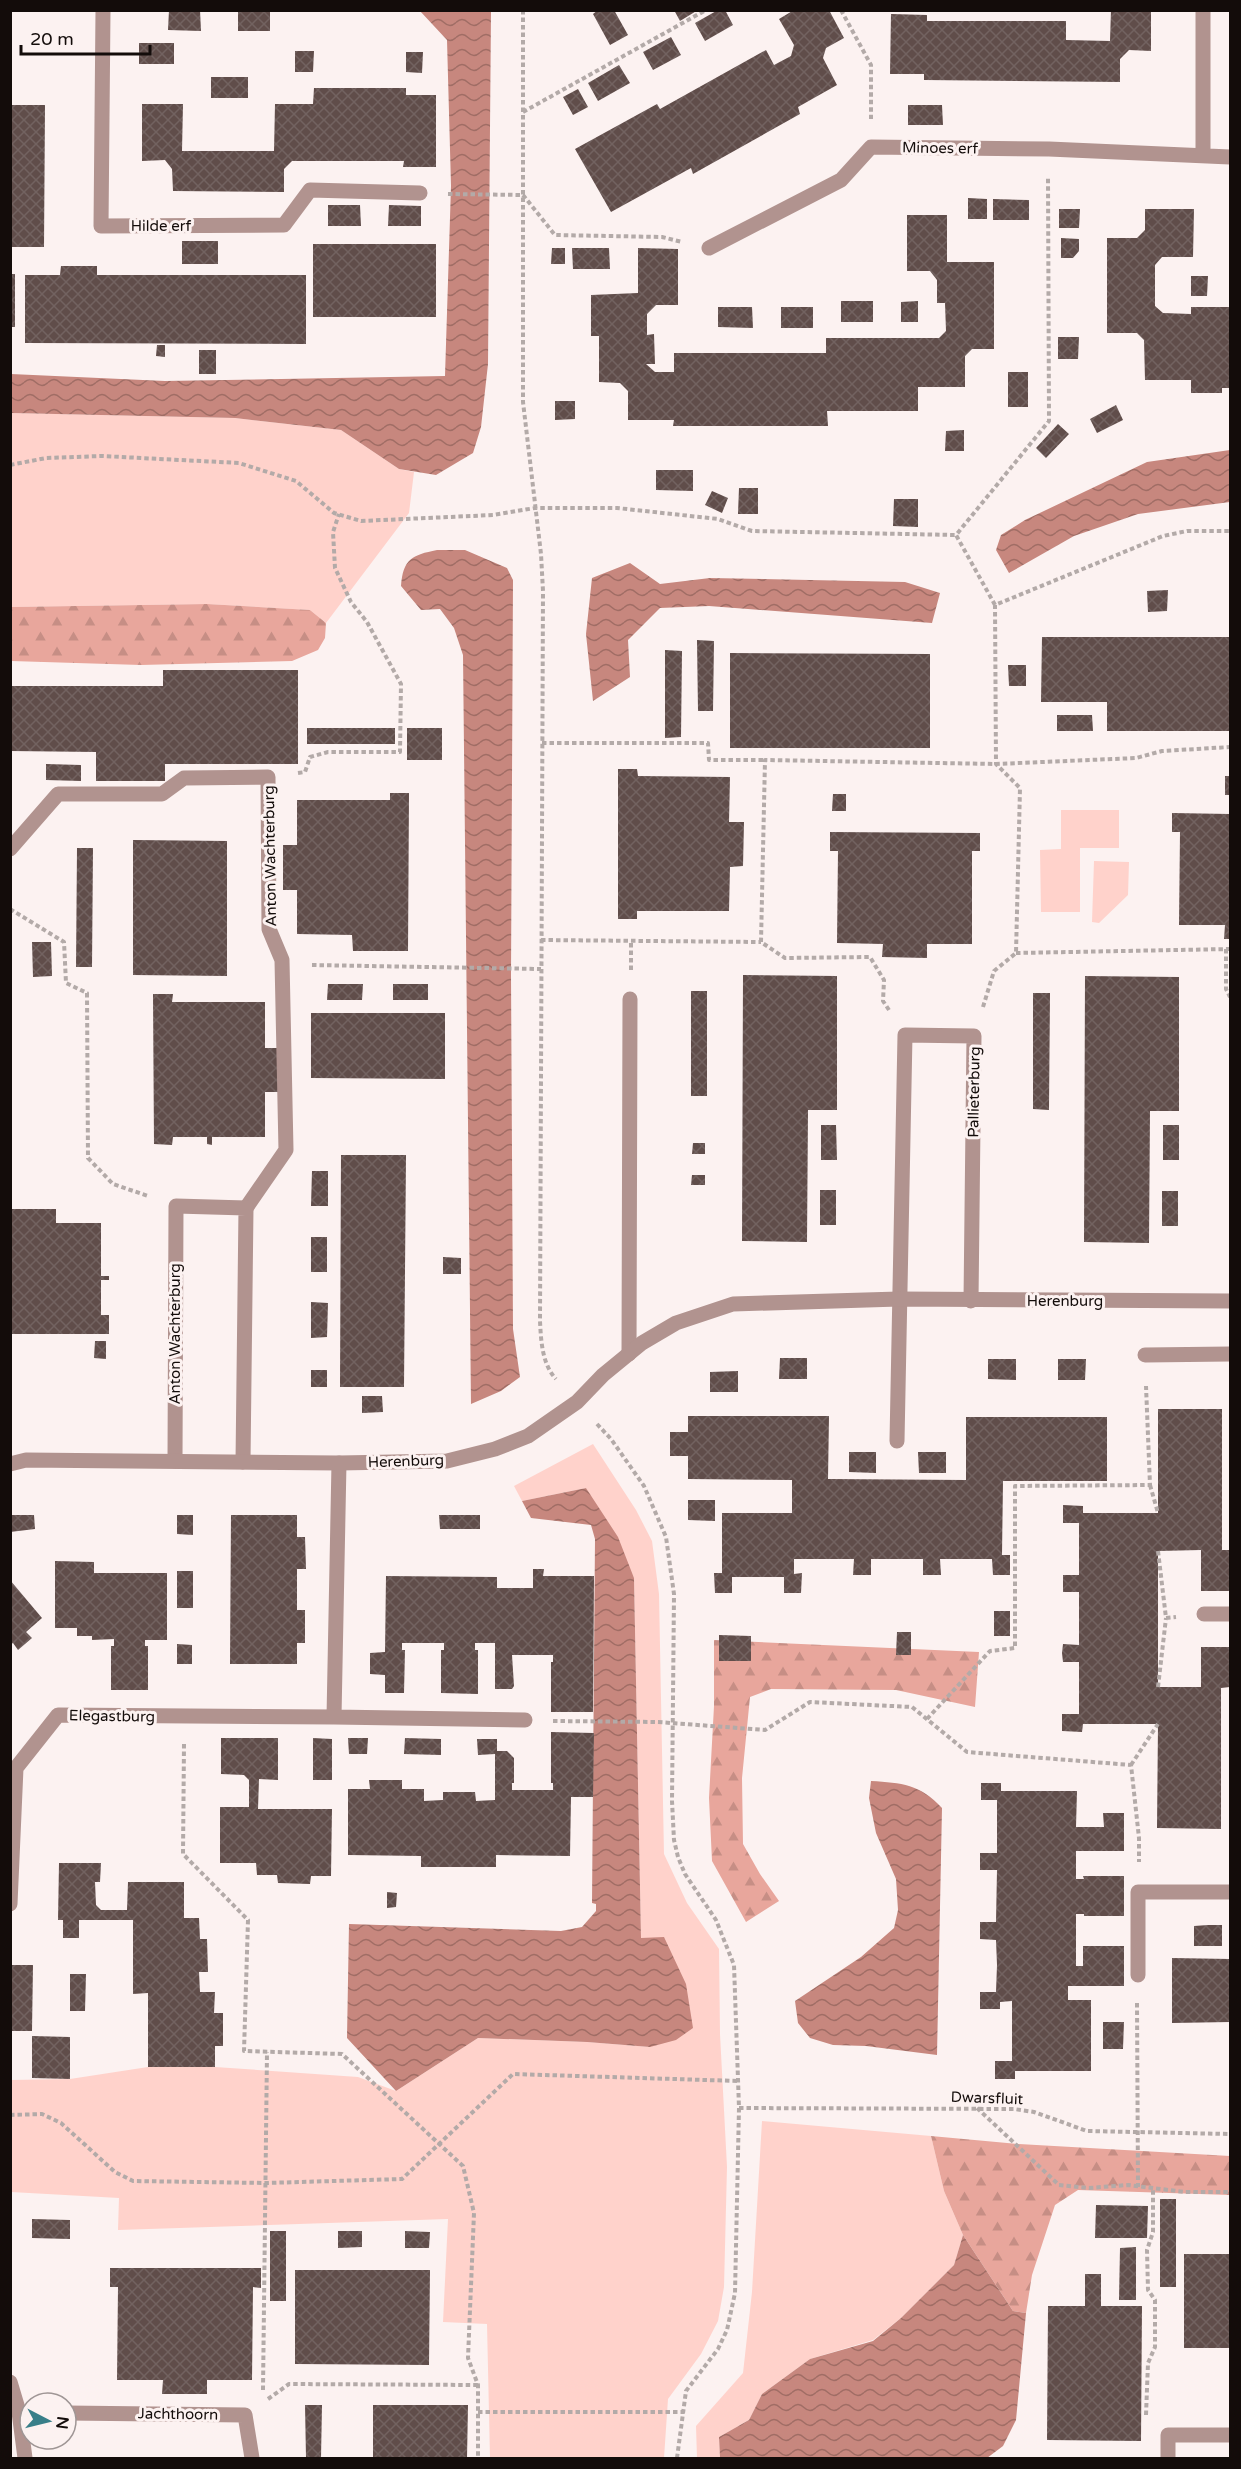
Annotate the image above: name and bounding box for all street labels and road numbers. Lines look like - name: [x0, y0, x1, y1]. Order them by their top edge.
- street label: Minoes erf: [902, 138, 978, 158]
- street label: Hilde erf: [131, 217, 192, 235]
- street label: Anton Wachterburg: [260, 785, 280, 927]
- street label: Pallieterburg: [964, 1046, 984, 1138]
- street label: Anton Wachterburg: [166, 1263, 184, 1405]
- street label: Herenburg: [1027, 1292, 1103, 1310]
- street label: Herenburg: [368, 1451, 444, 1471]
- street label: Elegastburg: [69, 1706, 155, 1726]
- street label: Dwarsfluit: [950, 2088, 1024, 2108]
- street label: Jachthoorn: [138, 2404, 218, 2424]

